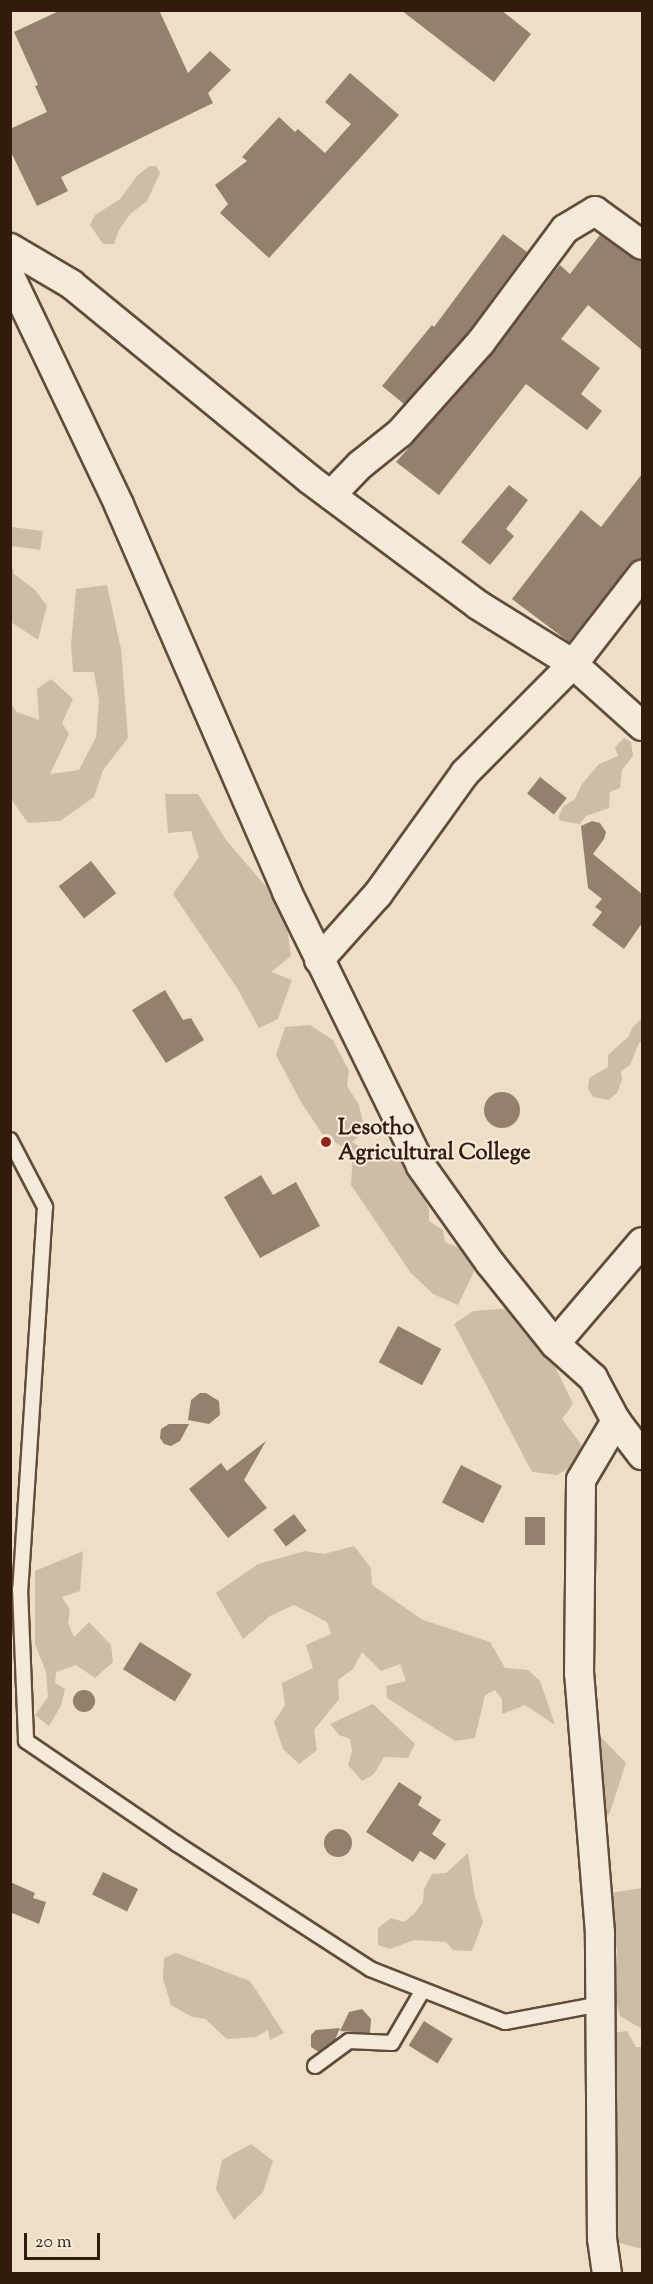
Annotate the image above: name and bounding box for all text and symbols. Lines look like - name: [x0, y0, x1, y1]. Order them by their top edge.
- place label: Lesotho Agricultural College: [338, 1116, 531, 1168]
- marker: Lesotho Agricultural College: [319, 1135, 333, 1149]
- scale bar: [27, 2221, 104, 2259]
- text: 20 m: [35, 2230, 72, 2256]

